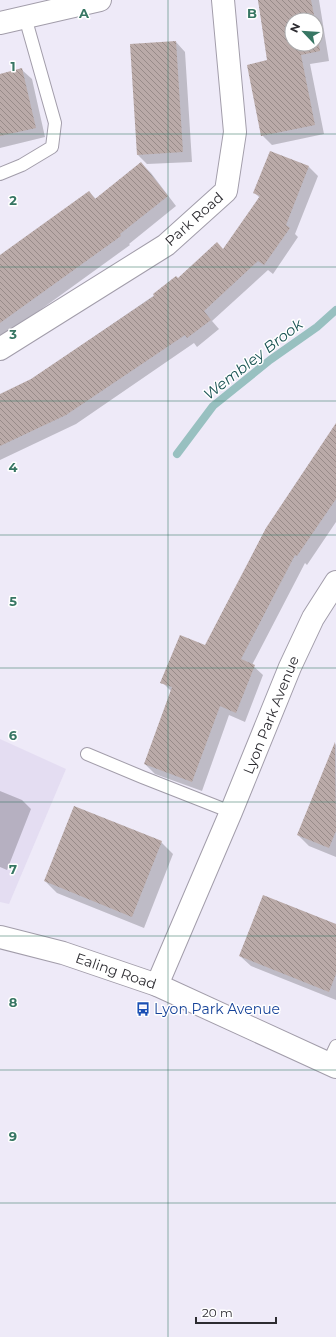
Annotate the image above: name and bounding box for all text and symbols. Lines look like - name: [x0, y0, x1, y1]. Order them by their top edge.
- text: A: [78, 5, 90, 21]
- text: B: [247, 5, 257, 21]
- north arrow: [284, 12, 324, 52]
- text: N: [287, 21, 303, 35]
- text: 1: [10, 58, 16, 74]
- street label: Park Road: [161, 188, 227, 250]
- text: 2: [9, 192, 17, 208]
- water label: Wembley Brook: [200, 314, 307, 404]
- text: 3: [8, 326, 17, 342]
- text: 4: [9, 459, 18, 475]
- text: 5: [9, 593, 17, 609]
- street label: Lyon Park Avenue: [239, 653, 303, 777]
- text: 6: [9, 727, 18, 743]
- text: 7: [9, 861, 17, 877]
- street label: Ealing Road: [73, 949, 159, 993]
- text: 8: [9, 994, 18, 1010]
- place label: Lyon Park Avenue: [154, 1000, 280, 1018]
- bus stop icon: Lyon Park Avenue: [135, 1001, 151, 1017]
- text: 9: [9, 1128, 17, 1144]
- scale bar: [196, 1299, 276, 1325]
- text: 20 m: [202, 1305, 233, 1320]

